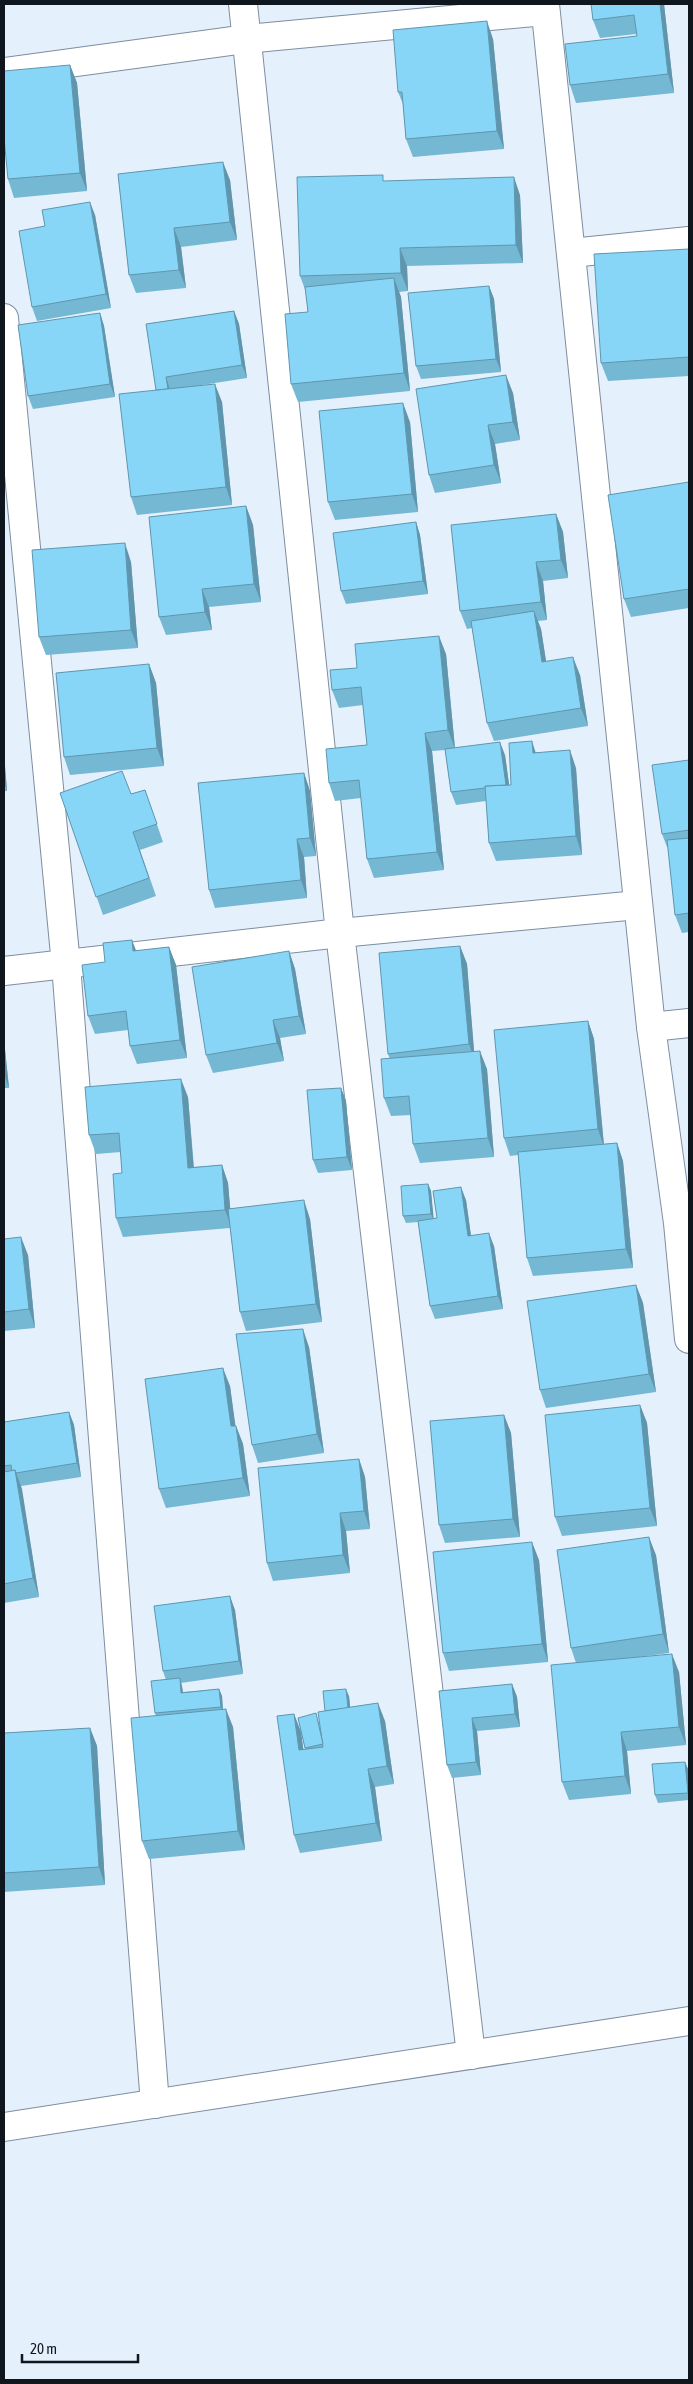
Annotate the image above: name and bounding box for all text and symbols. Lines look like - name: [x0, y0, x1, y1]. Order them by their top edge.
- scale bar: [22, 2332, 139, 2364]
- text: 20 m: [30, 2340, 57, 2357]

